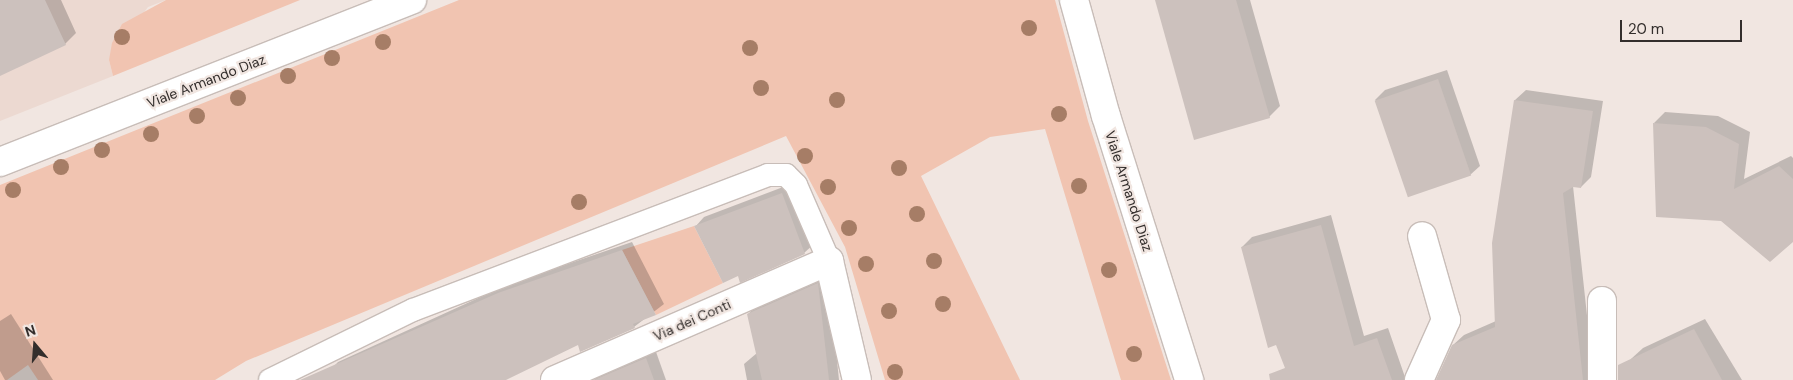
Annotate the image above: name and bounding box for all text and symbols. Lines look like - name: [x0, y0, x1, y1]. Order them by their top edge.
- scale bar: [1623, 10, 1746, 42]
- text: 20 m: [1628, 19, 1664, 39]
- street label: Viale Armando Diaz: [144, 51, 268, 111]
- street label: Viale Armando Diaz: [1102, 129, 1156, 253]
- street label: Via dei Conti: [651, 295, 733, 345]
- north arrow: [10, 320, 60, 370]
- text: N: [23, 321, 38, 341]

